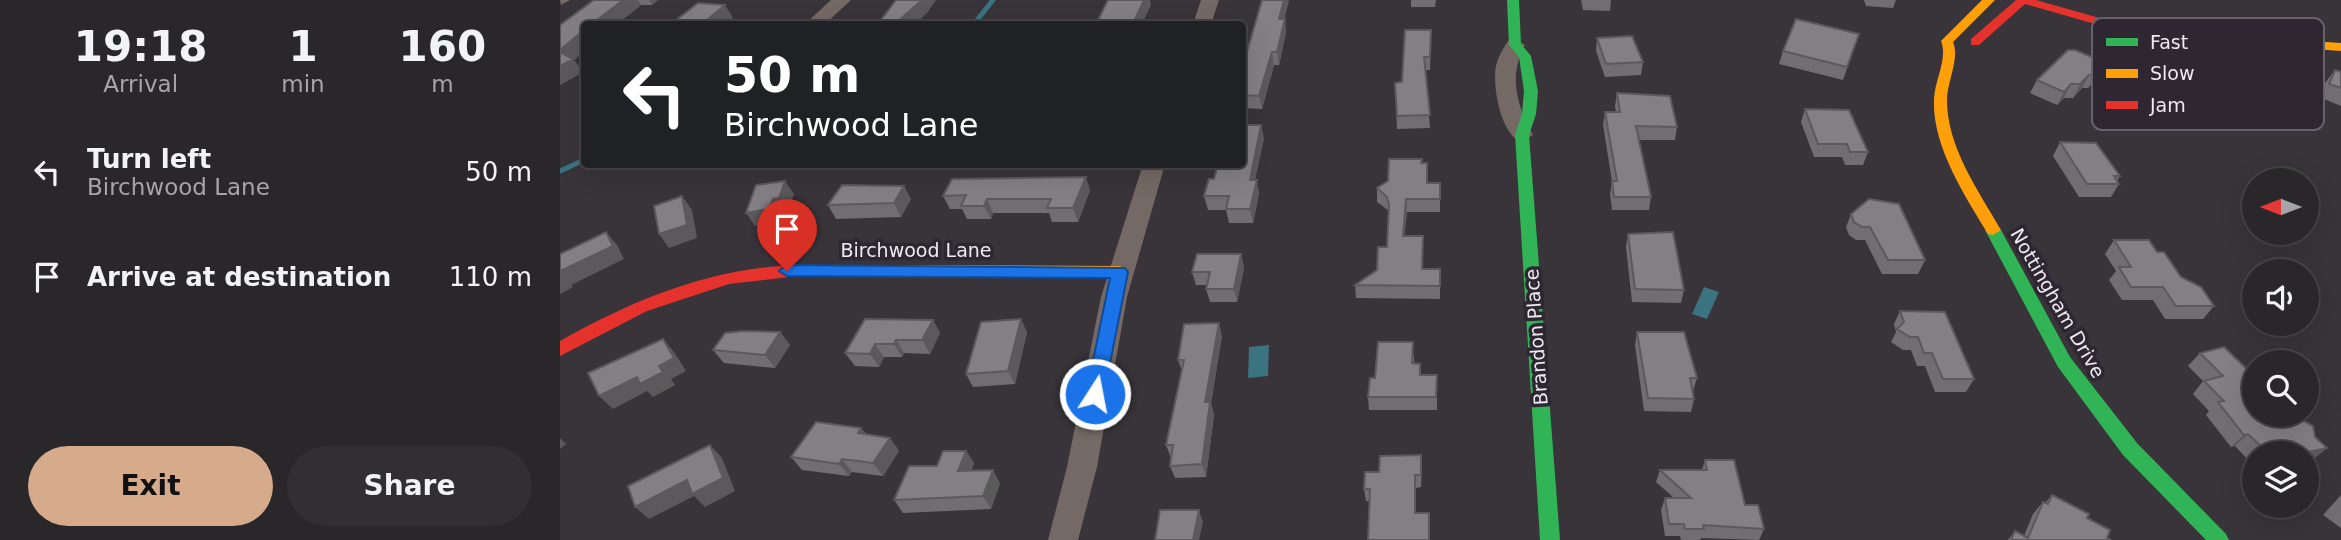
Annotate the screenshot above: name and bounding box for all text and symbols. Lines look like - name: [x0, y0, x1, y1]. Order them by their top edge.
- legend: [2092, 18, 2324, 130]
- text: 19:18: [74, 22, 208, 71]
- text: 1: [288, 22, 318, 71]
- text: 160: [399, 22, 486, 71]
- text: Fast: [2150, 31, 2188, 53]
- text: 50 m: [724, 47, 860, 104]
- icon: left: [609, 49, 700, 140]
- text: Slow: [2150, 62, 2195, 84]
- text: Arrival: [103, 71, 178, 97]
- text: min: [281, 71, 325, 97]
- text: m: [431, 71, 454, 97]
- text: Jam: [2149, 94, 2186, 116]
- text: Birchwood Lane: [724, 106, 978, 144]
- text: Turn left: [87, 144, 211, 174]
- icon: left: [28, 153, 66, 191]
- text: 50 m: [465, 157, 532, 187]
- north arrow: [2242, 168, 2319, 245]
- map controls: [2242, 168, 2319, 518]
- text: Birchwood Lane: [87, 174, 270, 200]
- pin: [757, 199, 817, 271]
- icon: arrive: [768, 210, 806, 248]
- street label: Nottingham Drive: [2006, 224, 2110, 382]
- street label: Birchwood Lane: [840, 239, 992, 261]
- icon: arrive: [28, 258, 66, 296]
- button: sound: [2242, 259, 2319, 336]
- text: Arrive at destination: [87, 262, 391, 292]
- text: 110 m: [449, 262, 532, 292]
- street label: Brandon Place: [1520, 268, 1552, 406]
- button: search: [2242, 350, 2319, 427]
- position arrow: [1058, 357, 1132, 431]
- button: layers: [2242, 441, 2319, 518]
- button: Exit: [28, 446, 273, 526]
- button: Share: [287, 446, 532, 526]

